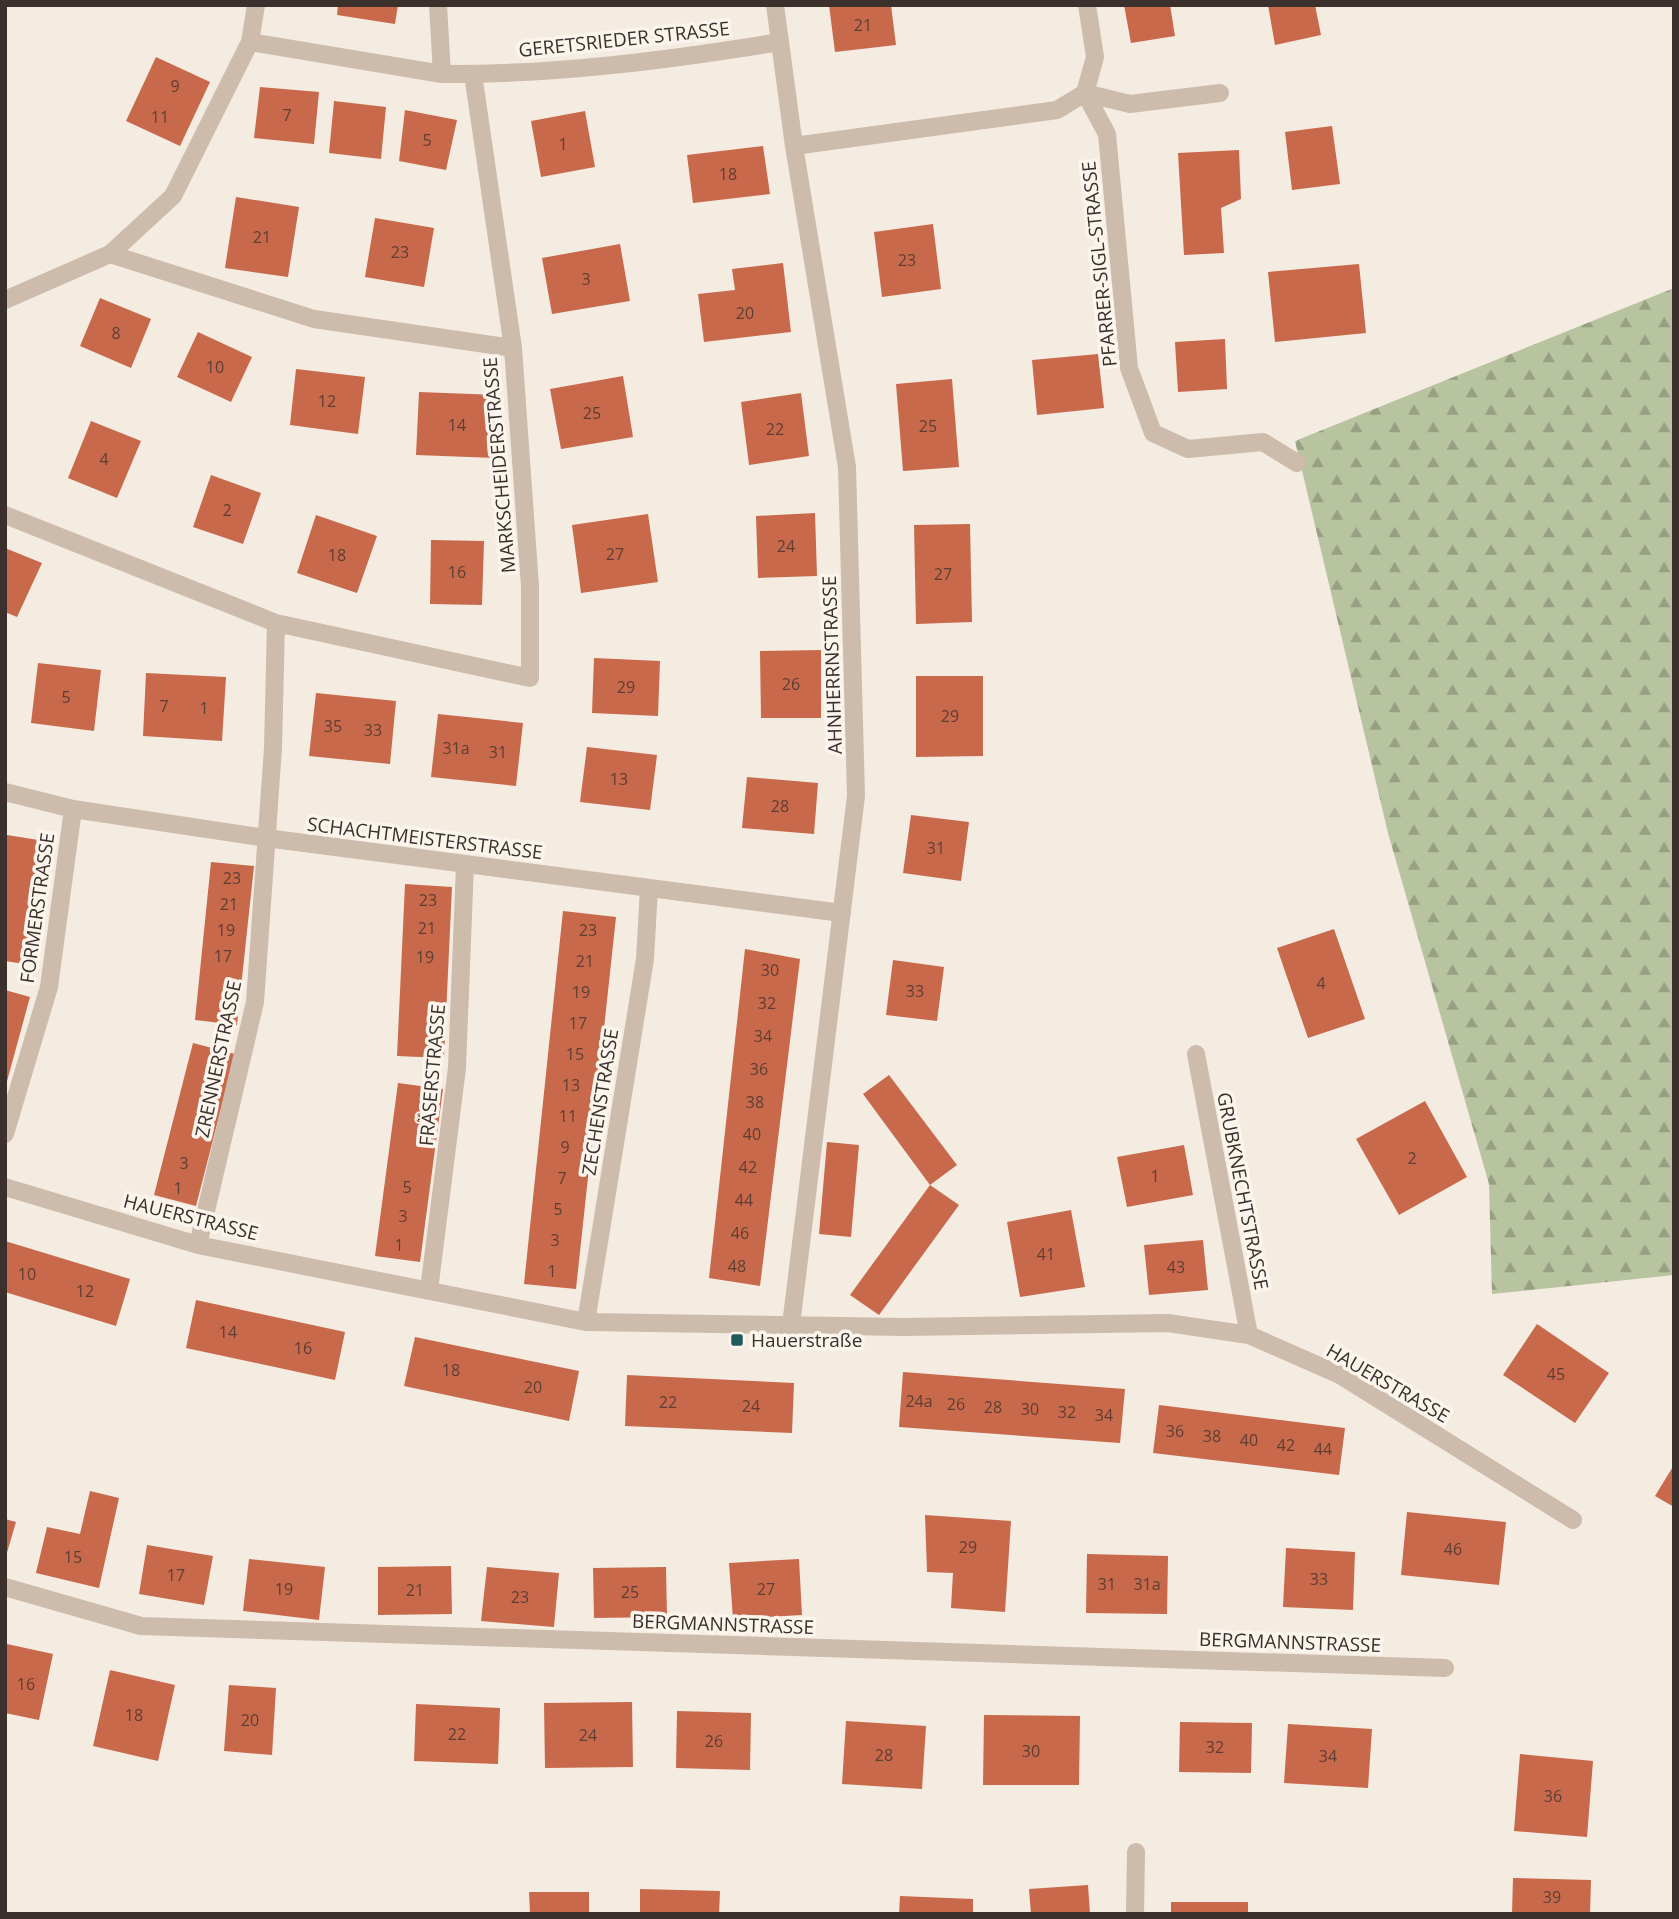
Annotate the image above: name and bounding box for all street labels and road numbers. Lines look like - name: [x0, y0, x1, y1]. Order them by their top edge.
- street label: GERETSRIEDER STRASSE: [517, 15, 731, 63]
- street label: PFARRER-SIGL-STRASSE: [1075, 160, 1123, 368]
- street label: MARKSCHEIDERSTRASSE: [477, 356, 521, 574]
- street label: AHNHERRNSTRASSE: [816, 575, 848, 755]
- street label: SCHACHTMEISTERSTRASSE: [306, 811, 544, 865]
- street label: FORMERSTRASSE: [14, 831, 60, 985]
- street label: ZRENNERSTRASSE: [189, 978, 247, 1140]
- street label: FRÄSERSTRASSE: [413, 1003, 451, 1147]
- street label: ZECHENSTRASSE: [576, 1027, 624, 1177]
- street label: GRUBKNECHTSTRASSE: [1211, 1090, 1275, 1292]
- street label: HAUERSTRASSE: [121, 1188, 261, 1246]
- street label: HAUERSTRASSE: [1322, 1337, 1454, 1429]
- street label: BERGMANNSTRASSE: [632, 1608, 814, 1640]
- street label: BERGMANNSTRASSE: [1199, 1626, 1381, 1658]

